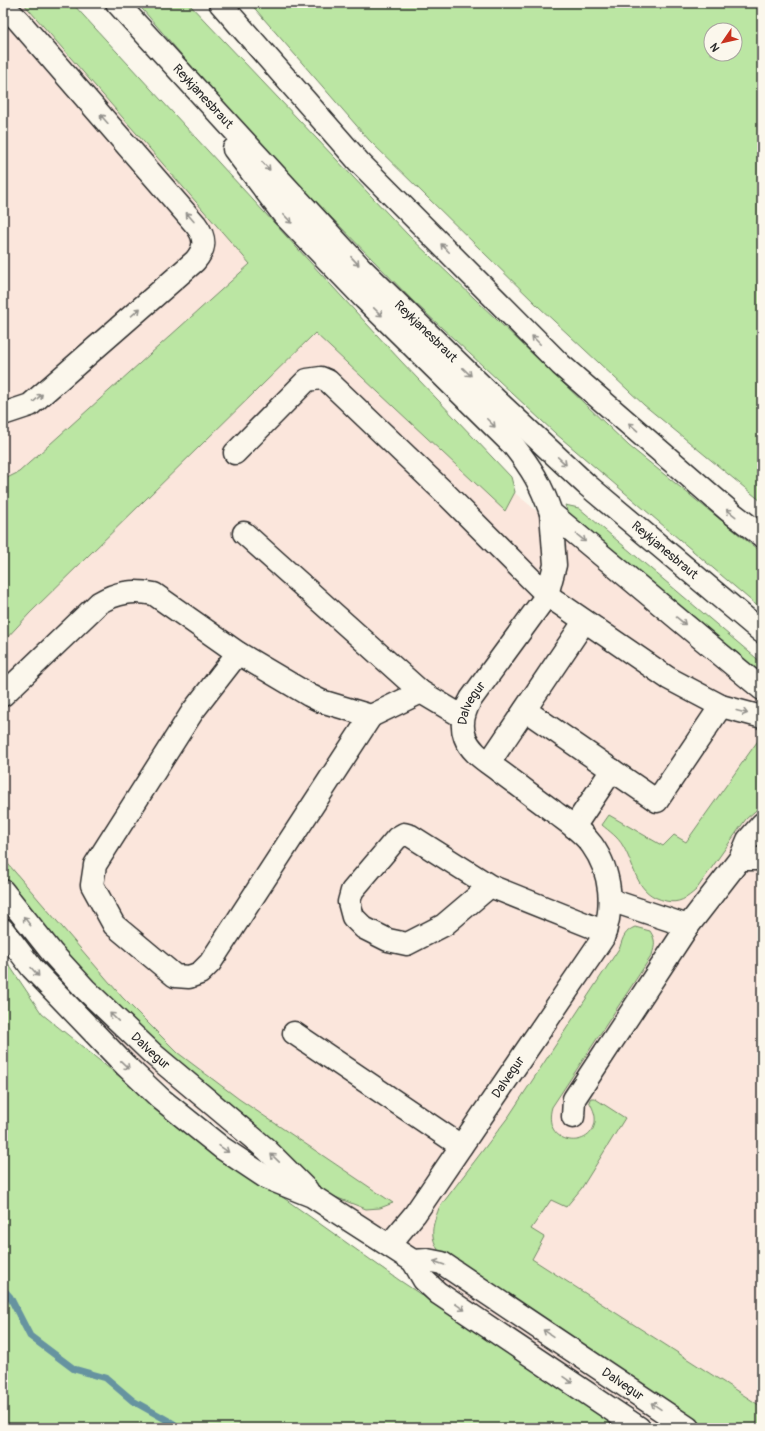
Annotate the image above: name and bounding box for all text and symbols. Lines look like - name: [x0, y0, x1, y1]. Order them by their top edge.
- north arrow: [703, 22, 743, 62]
- text: N: [707, 40, 723, 54]
- street label: Reykjanesbraut: [169, 61, 237, 133]
- one-way arrow: [100, 114, 109, 124]
- one-way arrow: [261, 160, 270, 170]
- one-way arrow: [185, 212, 194, 222]
- one-way arrow: [283, 214, 293, 224]
- one-way arrow: [440, 243, 450, 253]
- one-way arrow: [350, 256, 359, 266]
- street label: Reykjanesbraut: [391, 297, 461, 366]
- one-way arrow: [373, 307, 383, 317]
- one-way arrow: [130, 308, 141, 317]
- one-way arrow: [531, 335, 541, 345]
- one-way arrow: [462, 367, 472, 377]
- one-way arrow: [33, 393, 43, 403]
- one-way arrow: [486, 418, 496, 428]
- one-way arrow: [627, 423, 638, 432]
- one-way arrow: [556, 456, 566, 465]
- one-way arrow: [725, 508, 736, 517]
- street label: Reykjanesbraut: [628, 518, 702, 583]
- one-way arrow: [576, 533, 586, 542]
- one-way arrow: [675, 617, 686, 626]
- street label: Dalvegur: [455, 678, 490, 726]
- one-way arrow: [735, 708, 748, 716]
- one-way arrow: [22, 915, 31, 926]
- one-way arrow: [31, 966, 40, 977]
- one-way arrow: [109, 1012, 119, 1022]
- street label: Dalvegur: [128, 1029, 173, 1073]
- street label: Dalvegur: [488, 1053, 528, 1101]
- one-way arrow: [120, 1061, 130, 1070]
- one-way arrow: [219, 1145, 230, 1153]
- one-way arrow: [270, 1153, 280, 1162]
- one-way arrow: [433, 1259, 446, 1266]
- one-way arrow: [454, 1303, 465, 1311]
- one-way arrow: [543, 1329, 554, 1337]
- street label: Dalvegur: [599, 1364, 647, 1404]
- one-way arrow: [562, 1376, 573, 1384]
- one-way arrow: [651, 1402, 662, 1410]

